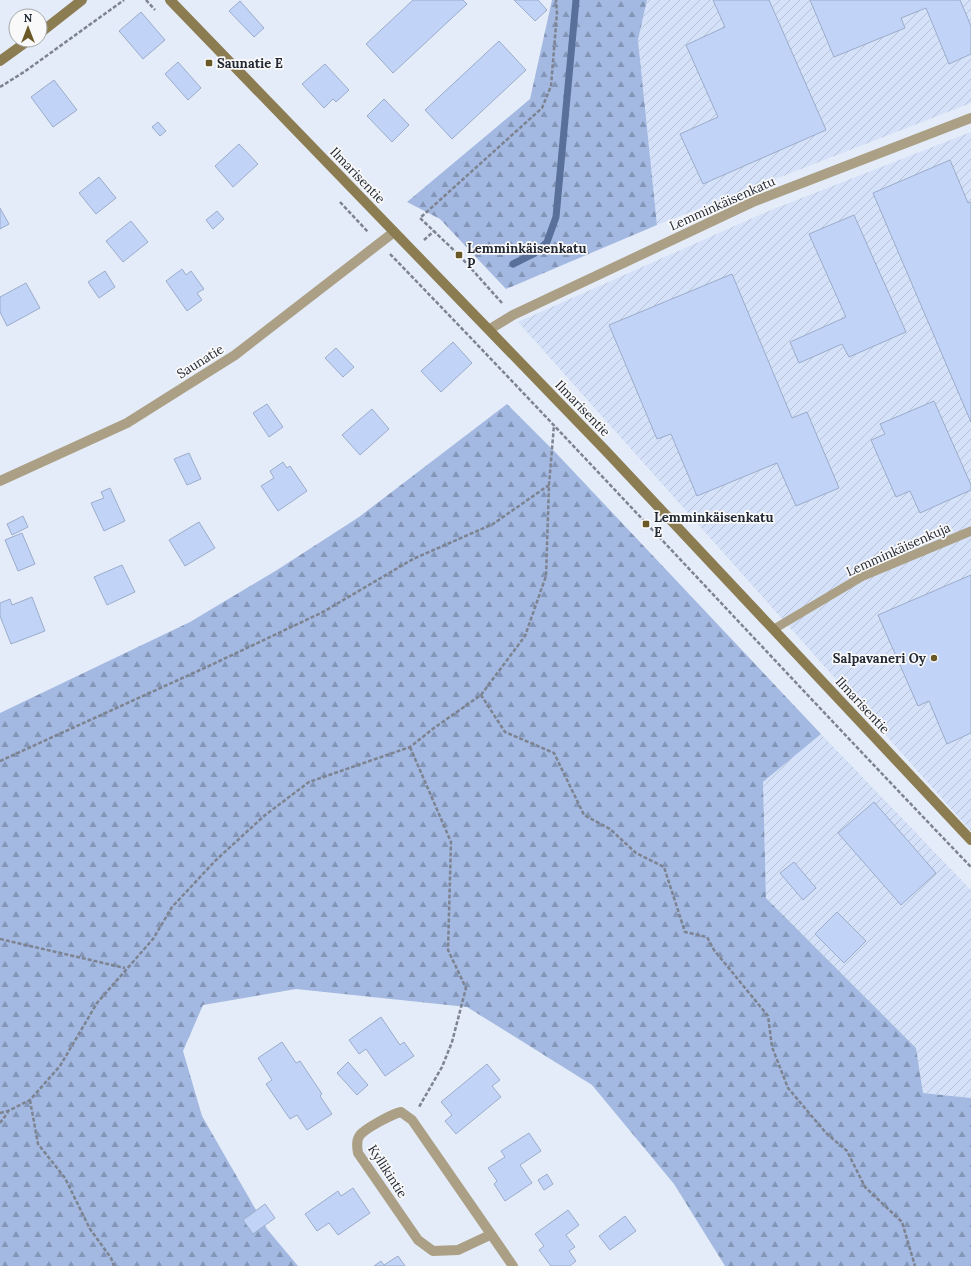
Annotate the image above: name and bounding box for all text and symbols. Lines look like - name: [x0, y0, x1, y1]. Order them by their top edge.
- north arrow: [8, 8, 48, 48]
- text: N: [24, 11, 33, 25]
- place label: Saunatie E: [217, 55, 283, 72]
- marker: Saunatie E: [204, 58, 214, 68]
- street label: Ilmarisentie: [326, 144, 389, 207]
- street label: Lemminkäisenkatu: [667, 172, 778, 234]
- place label: Lemminkäisenkatu P: [467, 240, 586, 272]
- marker: Lemminkäisenkatu P: [454, 250, 464, 260]
- street label: Saunatie: [174, 340, 227, 382]
- street label: Ilmarisentie: [551, 377, 614, 440]
- place label: Lemminkäisenkatu E: [654, 509, 773, 541]
- marker: Lemminkäisenkatu E: [641, 519, 651, 529]
- street label: Lemminkäisenkuja: [843, 519, 953, 580]
- place label: Salpavaneri Oy: [833, 650, 927, 667]
- marker: Salpavaneri Oy: [929, 653, 939, 663]
- street label: Ilmarisentie: [832, 673, 893, 737]
- street label: Kyllikintie: [364, 1141, 411, 1201]

